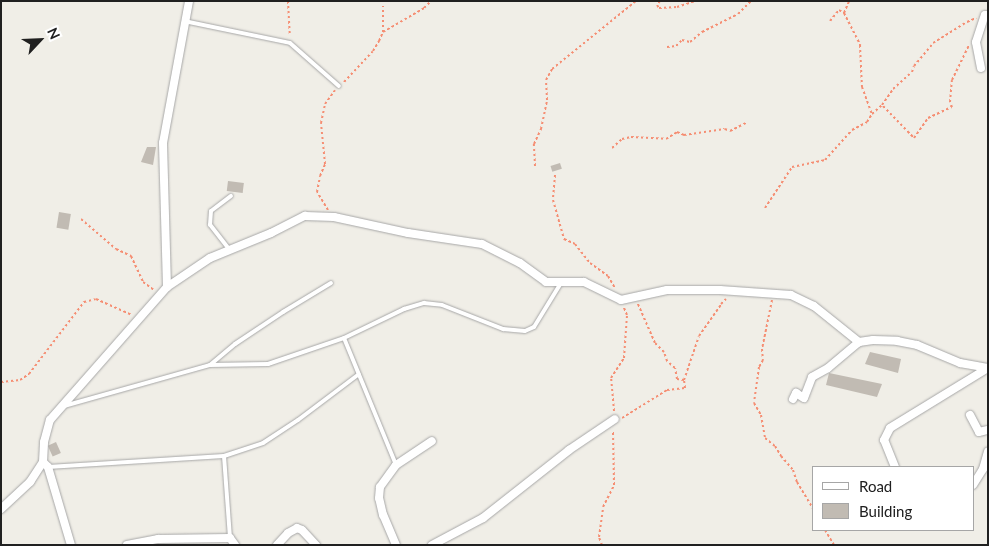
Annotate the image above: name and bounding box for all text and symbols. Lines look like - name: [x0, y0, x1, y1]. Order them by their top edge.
- north arrow: [15, 15, 65, 65]
- text: N: [44, 25, 64, 42]
- legend: [812, 466, 974, 531]
- text: Road: [859, 477, 892, 495]
- text: Building: [859, 502, 912, 520]

